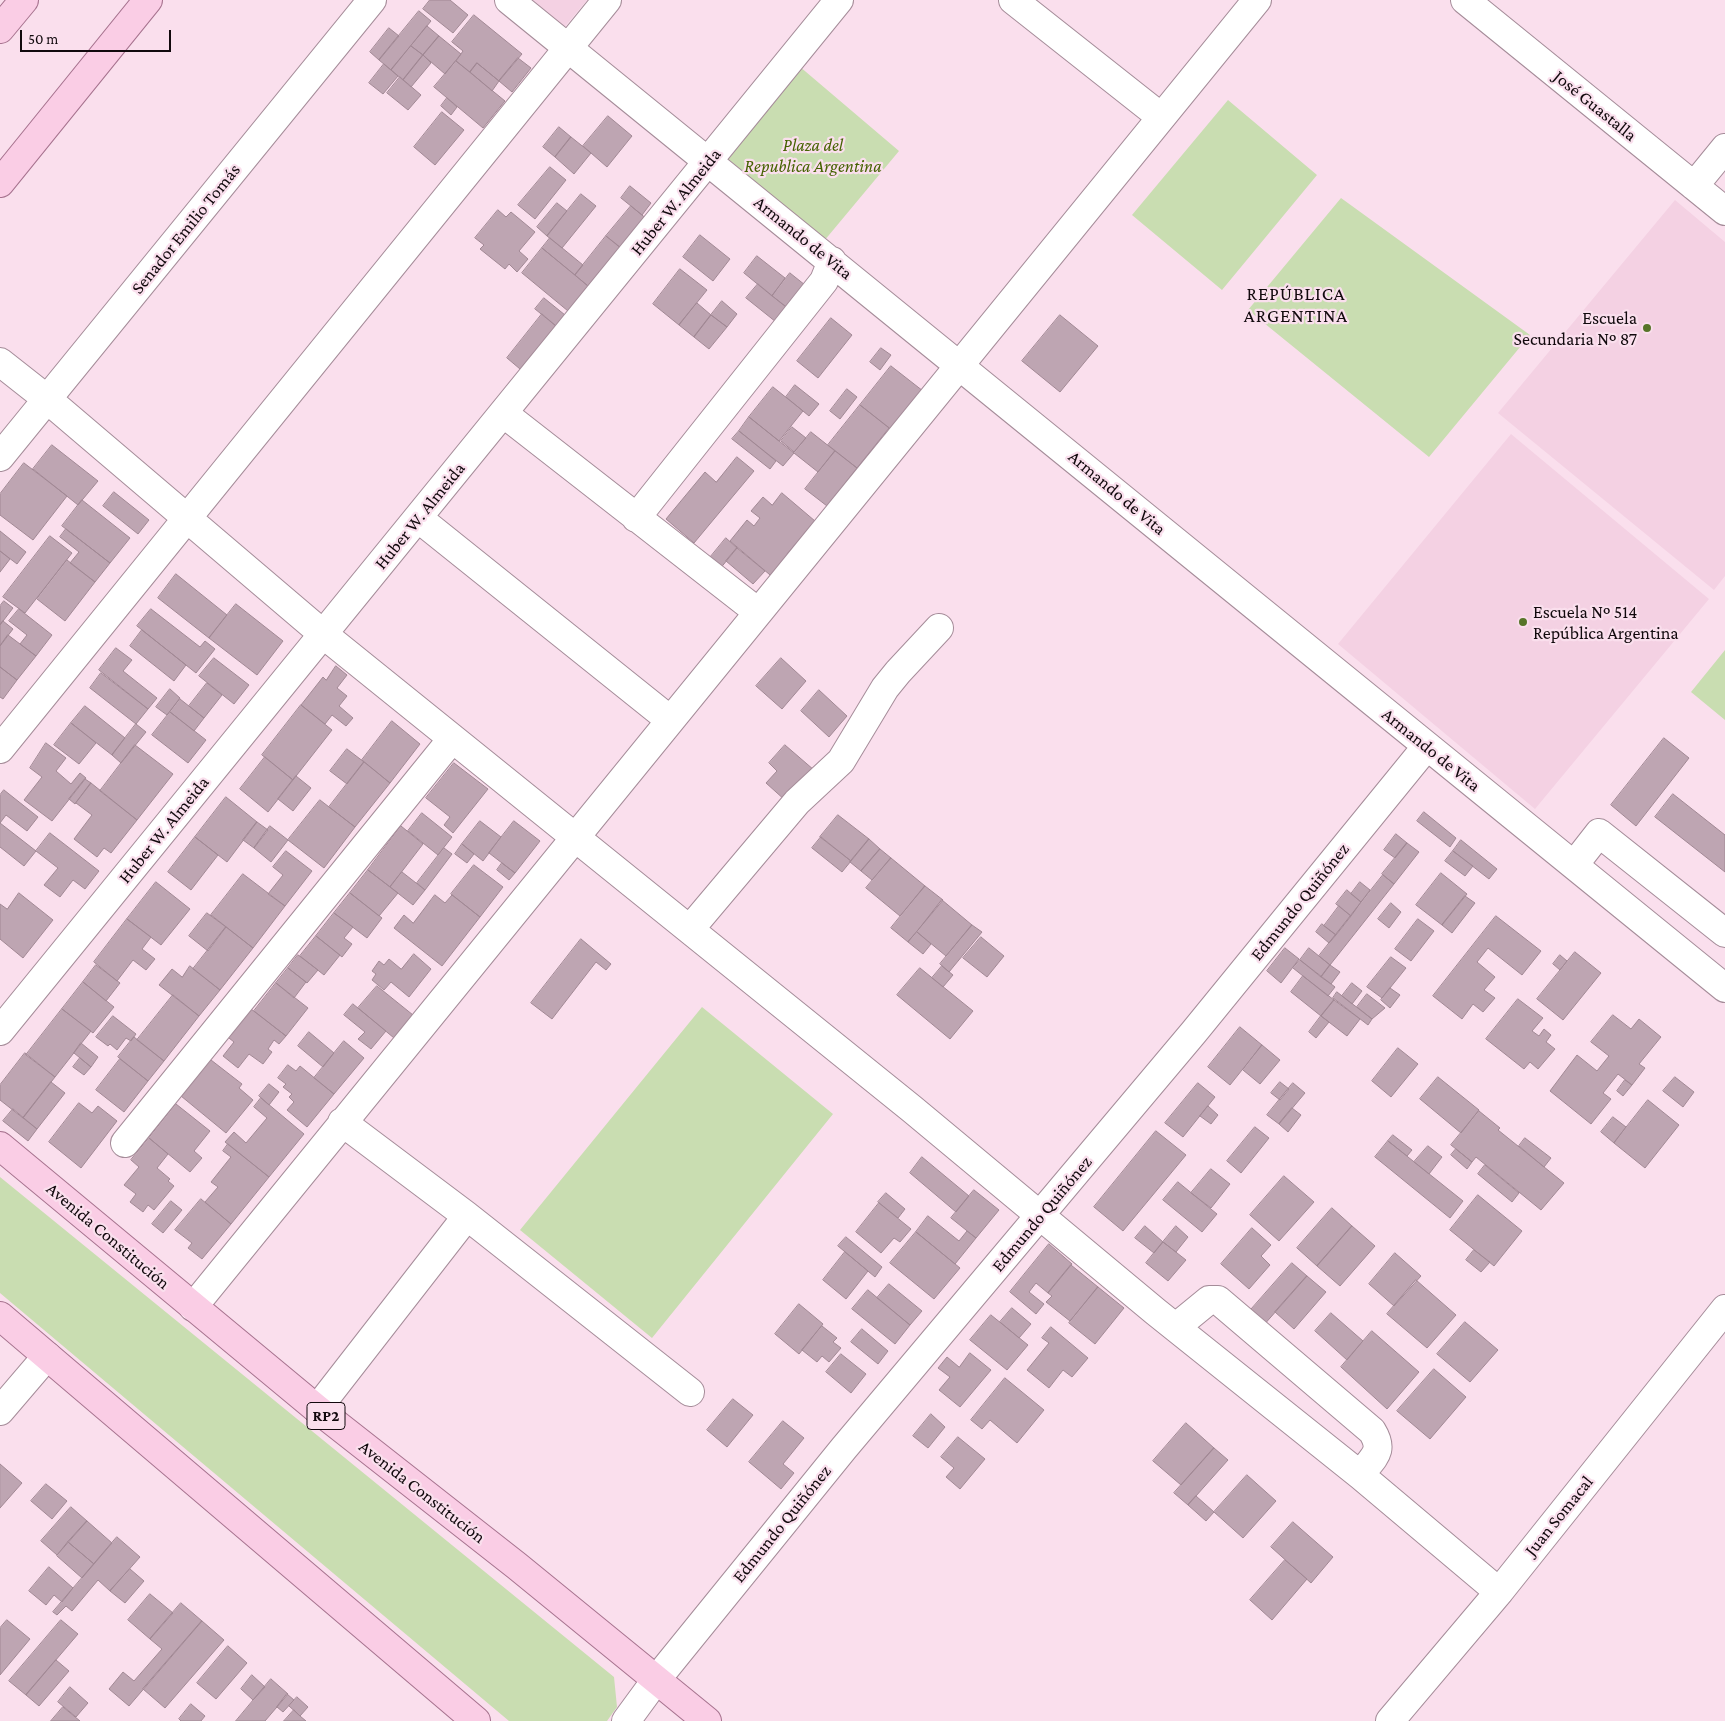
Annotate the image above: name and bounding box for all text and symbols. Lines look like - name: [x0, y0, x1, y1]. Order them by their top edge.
- scale bar: [22, 20, 174, 52]
- text: 50 m: [28, 31, 58, 47]
- street label: José Guastalla: [1549, 66, 1641, 146]
- park label: Plaza del Republica Argentina: [744, 134, 882, 176]
- street label: Huber W. Almeida: [626, 144, 726, 260]
- street label: Senador Emilio Tomás: [127, 160, 245, 298]
- street label: Armando de Vita: [749, 192, 857, 284]
- district label: REPÚBLICA ARGENTINA: [1243, 283, 1349, 327]
- place label: Escuela Secundaria Nº 87: [1514, 307, 1637, 350]
- marker: Escuela Secundaria Nº 87: [1641, 322, 1653, 334]
- street label: Armando de Vita: [1064, 446, 1170, 540]
- street label: Huber W. Almeida: [370, 458, 470, 574]
- place label: Escuela Nº 514 República Argentina: [1533, 601, 1679, 644]
- marker: Escuela Nº 514 República Argentina: [1517, 616, 1529, 628]
- street label: Armando de Vita: [1377, 704, 1485, 796]
- street label: Huber W. Almeida: [114, 772, 214, 888]
- street label: Edmundo Quiñónez: [1246, 839, 1354, 965]
- street label: Edmundo Quiñónez: [987, 1152, 1097, 1276]
- street label: Avenida Constitución: [42, 1178, 174, 1294]
- road number: RP2: [307, 1402, 345, 1430]
- street label: Avenida Constitución: [354, 1436, 490, 1548]
- street label: Edmundo Quiñónez: [728, 1461, 836, 1587]
- street label: Juan Somacal: [1520, 1472, 1598, 1560]

